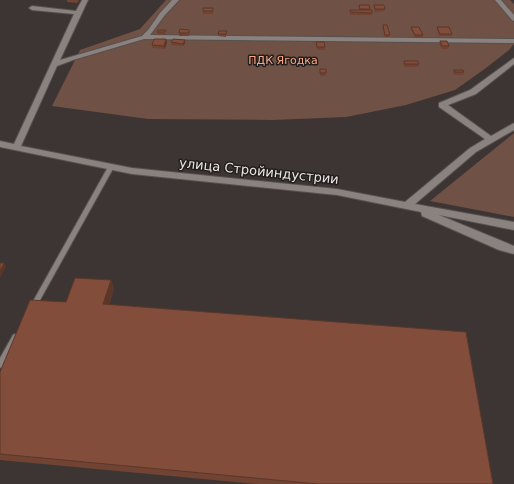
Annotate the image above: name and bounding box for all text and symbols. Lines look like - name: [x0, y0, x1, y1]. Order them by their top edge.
- park label: ПДК Ягодка: [248, 54, 318, 67]
- street label: улица Стройиндустрии: [179, 155, 339, 187]

